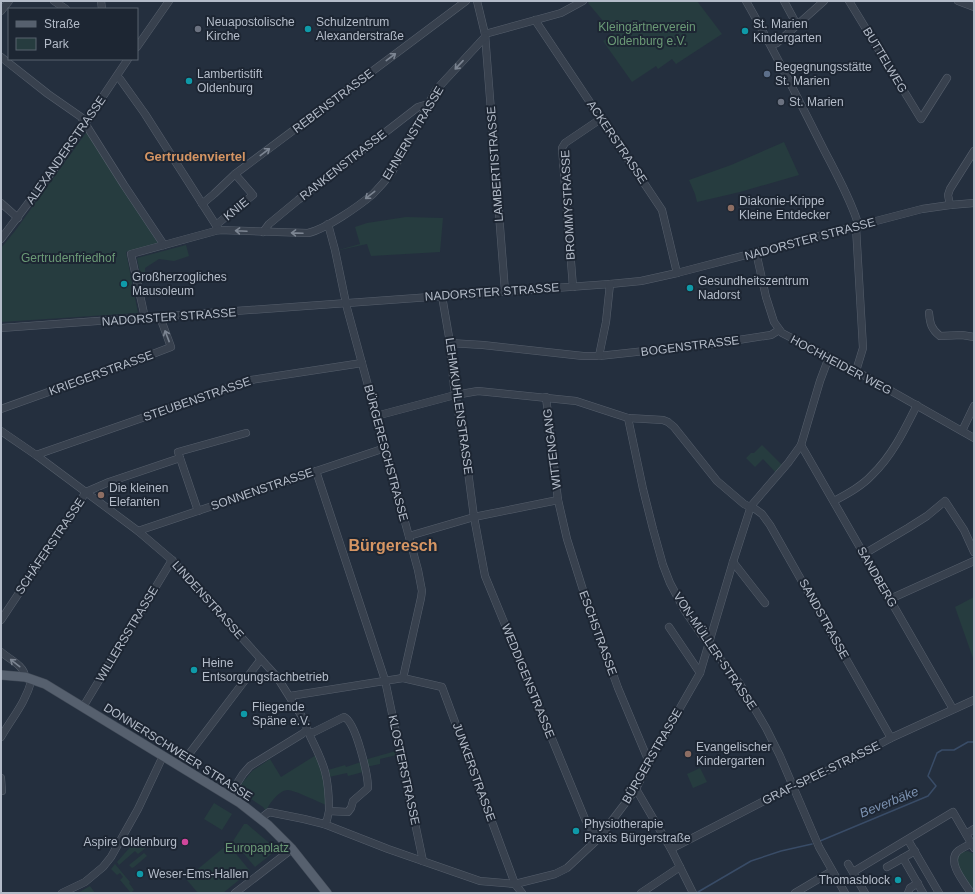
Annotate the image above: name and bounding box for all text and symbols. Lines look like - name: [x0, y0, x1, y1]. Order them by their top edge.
- legend: [8, 8, 138, 60]
- place label: Neuapostolische Kirche: [206, 15, 295, 43]
- place label: Schulzentrum Alexanderstraße: [316, 15, 404, 43]
- text: Straße: [44, 17, 80, 31]
- place label: St. Marien Kindergarten: [753, 17, 822, 45]
- park label: Kleingärtnerverein Oldenburg e.V.: [598, 20, 696, 48]
- marker: Neuapostolische Kirche: [193, 24, 203, 34]
- marker: Schulzentrum Alexanderstraße: [303, 24, 313, 34]
- street label: BUTTELWEG: [860, 25, 910, 95]
- marker: St. Marien Kindergarten: [740, 26, 750, 36]
- text: Park: [44, 37, 70, 51]
- one-way arrow: [385, 53, 396, 62]
- one-way arrow: [455, 60, 464, 70]
- place label: Begegnungsstätte St. Marien: [775, 60, 872, 88]
- street label: REBENSTRASSE: [290, 66, 376, 136]
- place label: Lambertistift Oldenburg: [197, 67, 263, 95]
- marker: Begegnungsstätte St. Marien: [762, 69, 772, 79]
- marker: Lambertistift Oldenburg: [184, 76, 194, 86]
- street label: EHNERNSTRASSE: [380, 84, 446, 182]
- street label: ALEXANDERSTRASSE: [23, 93, 109, 207]
- place label: St. Marien: [789, 95, 844, 109]
- marker: St. Marien: [776, 97, 786, 107]
- street label: ACKERSTRASSE: [584, 98, 650, 186]
- street label: LAMBERTISTRASSE: [484, 106, 506, 222]
- street label: RANKENSTRASSE: [297, 127, 389, 203]
- one-way arrow: [259, 148, 270, 156]
- district label: Gertrudenviertel: [144, 149, 246, 164]
- street label: BROMMYSTRASSE: [558, 150, 578, 260]
- one-way arrow: [365, 191, 376, 200]
- place label: Diakonie-Krippe Kleine Entdecker: [739, 194, 830, 222]
- street label: KNIE: [221, 195, 251, 223]
- marker: Diakonie-Krippe Kleine Entdecker: [726, 203, 736, 213]
- street label: NADORSTER STRASSE: [743, 215, 877, 263]
- one-way arrow: [235, 227, 248, 234]
- one-way arrow: [291, 229, 304, 237]
- park label: Gertrudenfriedhof: [21, 251, 116, 265]
- place label: Großherzogliches Mausoleum: [132, 270, 227, 298]
- place label: Gesundheitszentrum Nadorst: [698, 274, 809, 302]
- marker: Großherzogliches Mausoleum: [119, 279, 129, 289]
- street label: NADORSTER STRASSE: [424, 280, 560, 304]
- marker: Gesundheitszentrum Nadorst: [685, 283, 695, 293]
- street label: NADORSTER STRASSE: [101, 305, 237, 329]
- one-way arrow: [163, 331, 171, 343]
- street label: HOCHHEIDER WEG: [788, 332, 894, 398]
- street label: BOGENSTRASSE: [640, 333, 740, 359]
- street label: LEHMKUHLENSTRASSE: [442, 337, 476, 475]
- street label: KRIEGERSTRASSE: [47, 348, 155, 398]
- street label: STEUBENSTRASSE: [141, 374, 253, 424]
- street label: BÜRGERESCHSTRASSE: [361, 383, 411, 523]
- street label: WITTENGANG: [540, 408, 564, 490]
- street label: SONNENSTRASSE: [209, 465, 315, 513]
- place label: Die kleinen Elefanten: [109, 481, 168, 509]
- marker: Die kleinen Elefanten: [96, 490, 106, 500]
- street label: SCHÄFERSTRASSE: [13, 495, 87, 597]
- district label: Bürgeresch: [349, 537, 437, 554]
- street label: SANDBERG: [854, 544, 900, 610]
- street label: LINDENSTRASSE: [169, 558, 247, 642]
- street label: SANDSTRASSE: [796, 577, 852, 661]
- street label: WILLERSSTRASSE: [93, 584, 161, 684]
- street label: ESCHSTRASSE: [576, 589, 620, 677]
- street label: VON-MÜLLER-STRASSE: [670, 590, 760, 712]
- street label: WEDDIGENSTRASSE: [499, 622, 557, 740]
- place label: Heine Entsorgungsfachbetrieb: [202, 656, 329, 684]
- one-way arrow: [10, 659, 21, 668]
- marker: Heine Entsorgungsfachbetrieb: [189, 665, 199, 675]
- street label: DONNERSCHWEER STRASSE: [101, 700, 255, 804]
- place label: Fliegende Späne e.V.: [252, 700, 310, 728]
- street label: BÜRGERSTRASSE: [619, 706, 685, 806]
- marker: Fliegende Späne e.V.: [239, 709, 249, 719]
- street label: KLOSTERSTRASSE: [386, 714, 422, 826]
- street label: JUNKERSTRASSE: [450, 721, 498, 823]
- street label: GRAF-SPEE-STRASSE: [760, 738, 882, 808]
- place label: Evangelischer Kindergarten: [696, 740, 771, 768]
- marker: Evangelischer Kindergarten: [683, 749, 693, 759]
- water label: Beverbäke: [857, 783, 921, 821]
- place label: Physiotherapie Praxis Bürgerstraße: [584, 817, 691, 845]
- marker: Physiotherapie Praxis Bürgerstraße: [571, 826, 581, 836]
- place label: Aspire Oldenburg: [84, 835, 177, 849]
- marker: Aspire Oldenburg: [180, 837, 190, 847]
- park label: Europaplatz: [225, 841, 289, 855]
- place label: Weser-Ems-Hallen: [148, 867, 248, 881]
- marker: Weser-Ems-Hallen: [135, 869, 145, 879]
- place label: Thomasblock: [819, 873, 891, 887]
- marker: Thomasblock: [893, 875, 903, 885]

